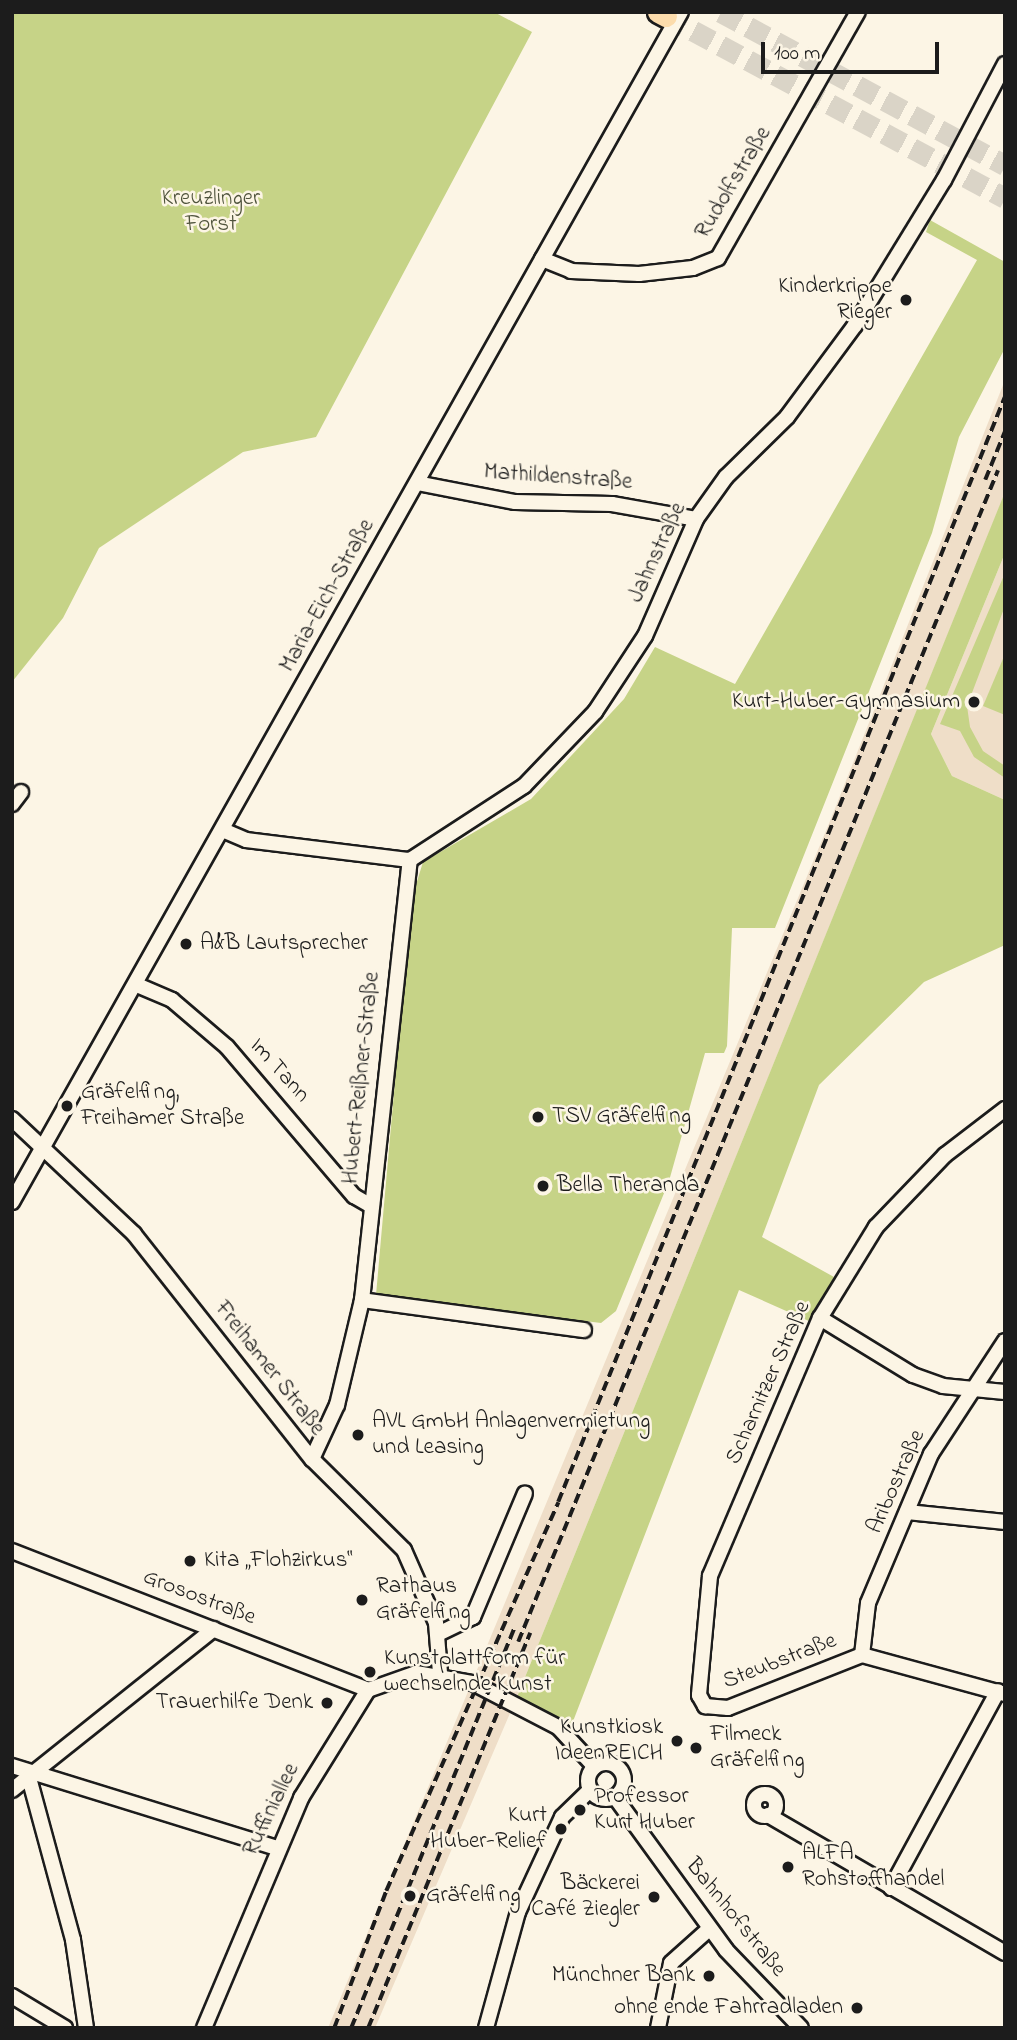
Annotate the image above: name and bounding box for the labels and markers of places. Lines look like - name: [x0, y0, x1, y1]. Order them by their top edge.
- place label: Kinderkrippe Rieger: [778, 273, 892, 327]
- marker: Kinderkrippe Rieger: [898, 292, 914, 308]
- place label: Kurt-Huber-Gymnasium: [732, 688, 960, 716]
- marker: Kurt-Huber-Gymnasium: [966, 694, 982, 710]
- place label: A&B Lautsprecher: [200, 930, 368, 958]
- marker: A&B Lautsprecher: [178, 936, 194, 952]
- place label: Gräfelfing, Freihamer Straße: [81, 1079, 244, 1133]
- marker: Gräfelfing, Freihamer Straße: [59, 1098, 75, 1114]
- place label: TSV Gräfelfing: [552, 1103, 691, 1131]
- marker: TSV Gräfelfing: [530, 1109, 546, 1125]
- place label: Bella Theranda: [557, 1172, 699, 1200]
- marker: Bella Theranda: [535, 1178, 551, 1194]
- place label: AVL GmbH Anlagenvermietung und Leasing: [372, 1408, 650, 1462]
- marker: AVL GmbH Anlagenvermietung und Leasing: [350, 1427, 366, 1443]
- place label: Kita „Flohzirkus“: [204, 1547, 353, 1575]
- marker: Kita „Flohzirkus“: [182, 1553, 198, 1569]
- place label: Rathaus Gräfelfing: [376, 1573, 471, 1627]
- marker: Rathaus Gräfelfing: [354, 1592, 370, 1608]
- place label: Kunstplattform für wechselnde Kunst: [384, 1645, 565, 1699]
- marker: Kunstplattform für wechselnde Kunst: [362, 1664, 378, 1680]
- place label: Trauerhilfe Denk: [155, 1689, 313, 1717]
- marker: Trauerhilfe Denk: [319, 1695, 335, 1711]
- place label: Kunstkiosk IdeenREICH: [555, 1714, 663, 1768]
- place label: Filmeck Gräfelfing: [710, 1721, 805, 1775]
- marker: Kunstkiosk IdeenREICH: [669, 1733, 685, 1749]
- marker: Filmeck Gräfelfing: [688, 1740, 704, 1756]
- place label: Professor Kurt Huber: [594, 1783, 695, 1837]
- place label: Kurt Huber-Relief: [430, 1802, 547, 1856]
- marker: Professor Kurt Huber: [572, 1802, 588, 1818]
- marker: Kurt Huber-Relief: [553, 1821, 569, 1837]
- place label: ALFA Rohstoffhandel: [802, 1840, 944, 1894]
- marker: ALFA Rohstoffhandel: [780, 1859, 796, 1875]
- place label: Bäckerei Café Ziegler: [531, 1870, 640, 1924]
- place label: Gräfelfing: [426, 1882, 521, 1910]
- marker: Gräfelfing: [400, 1886, 420, 1906]
- marker: Bäckerei Café Ziegler: [646, 1889, 662, 1905]
- place label: Münchner Bank: [552, 1962, 695, 1990]
- marker: Münchner Bank: [701, 1968, 717, 1984]
- place label: ohne ende Fahrradladen: [614, 1994, 843, 2022]
- marker: ohne ende Fahrradladen: [849, 2000, 865, 2016]

